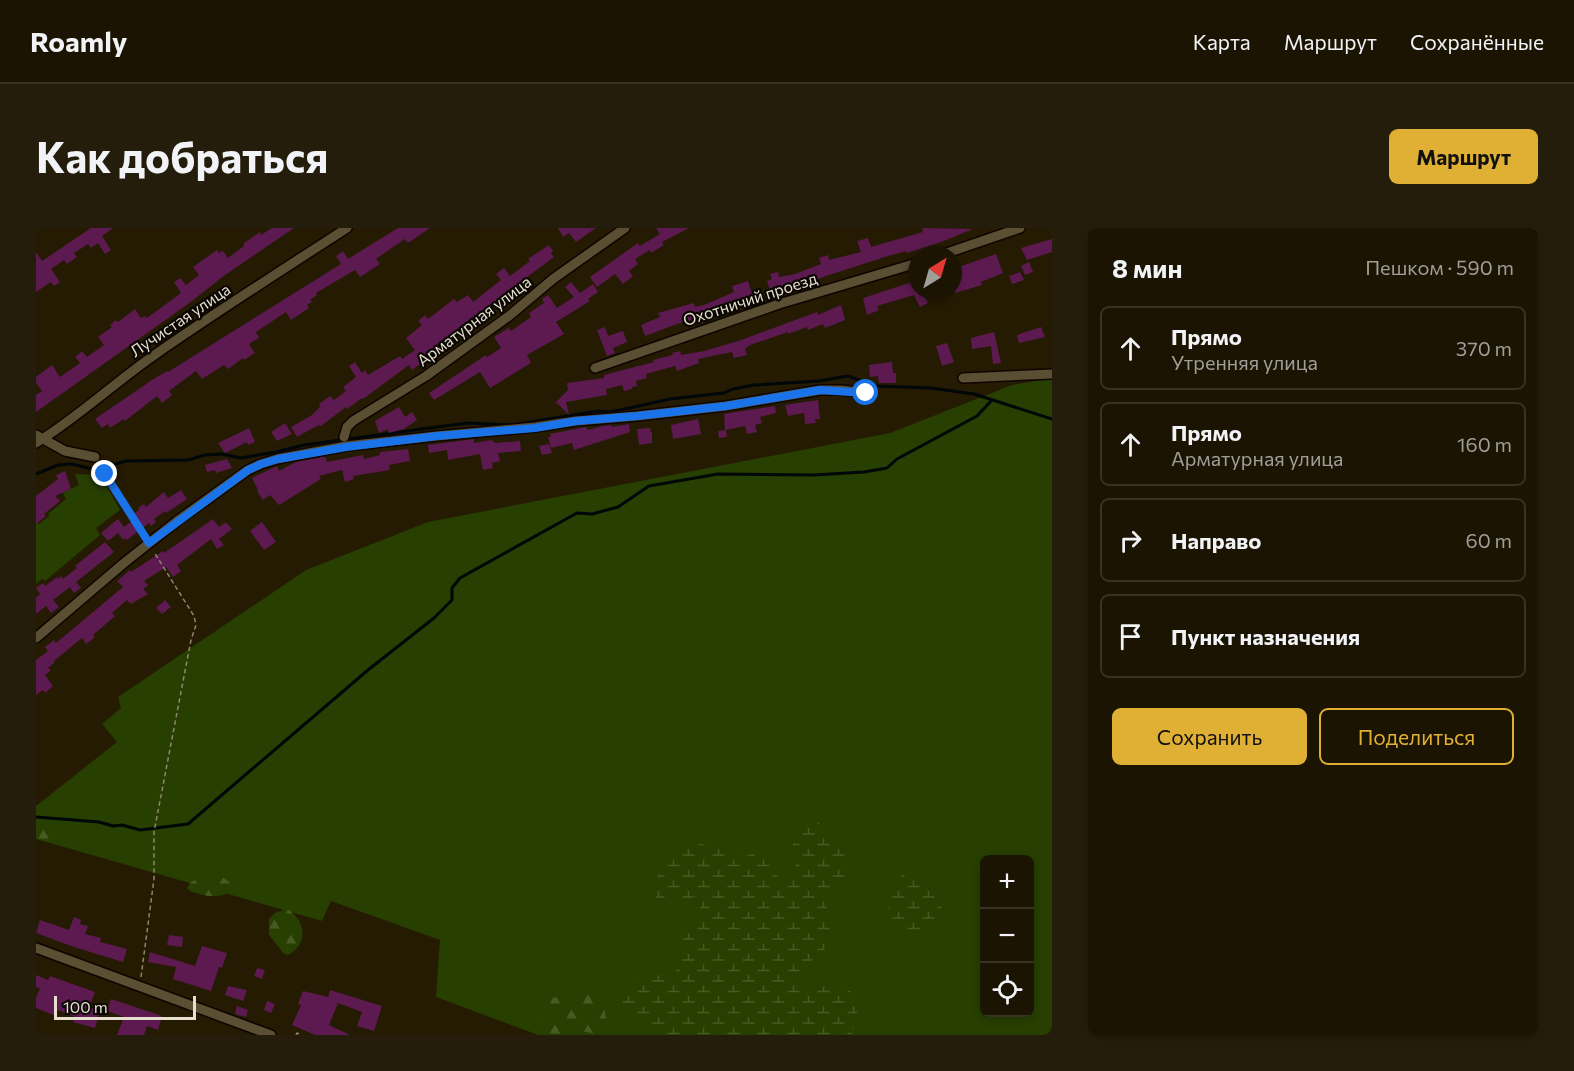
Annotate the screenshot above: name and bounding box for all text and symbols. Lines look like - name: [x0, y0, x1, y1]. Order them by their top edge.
- text: Roamly: [30, 24, 127, 58]
- text: Карта: [1193, 29, 1251, 54]
- text: Маршрут: [1284, 29, 1377, 54]
- text: Сохранённые: [1410, 29, 1544, 54]
- button: Маршрут: [1389, 129, 1538, 184]
- text: Как добраться: [36, 130, 328, 182]
- north arrow: [908, 246, 962, 300]
- text: 8 мин: [1112, 252, 1183, 283]
- text: Пешком · 590 m: [1365, 255, 1514, 279]
- street label: Охотничий проезд: [680, 268, 820, 329]
- street label: Арматурная улица: [413, 272, 534, 370]
- street label: Лучистая улица: [126, 279, 234, 360]
- text: Прямо: [1171, 323, 1242, 350]
- icon: ahead: [1114, 332, 1147, 365]
- text: 370 m: [1456, 336, 1512, 360]
- text: Утренняя улица: [1171, 350, 1318, 374]
- route start: [852, 379, 878, 405]
- text: Прямо: [1171, 419, 1242, 446]
- icon: ahead: [1114, 428, 1147, 461]
- text: 160 m: [1457, 432, 1512, 456]
- text: Арматурная улица: [1171, 446, 1343, 470]
- route end: [91, 460, 117, 486]
- icon: right: [1114, 524, 1147, 557]
- text: Направо: [1171, 527, 1261, 554]
- text: 60 m: [1466, 528, 1512, 552]
- icon: arrive: [1114, 620, 1147, 653]
- text: Пункт назначения: [1171, 623, 1360, 650]
- button: Сохранить: [1112, 708, 1307, 765]
- button: Поделиться: [1319, 708, 1514, 765]
- map controls: [980, 855, 1034, 1017]
- button: +: [980, 855, 1034, 909]
- button: −: [980, 909, 1034, 963]
- button: locate: [980, 963, 1034, 1017]
- scale bar: [54, 993, 196, 1020]
- text: 100 m: [63, 997, 108, 1016]

